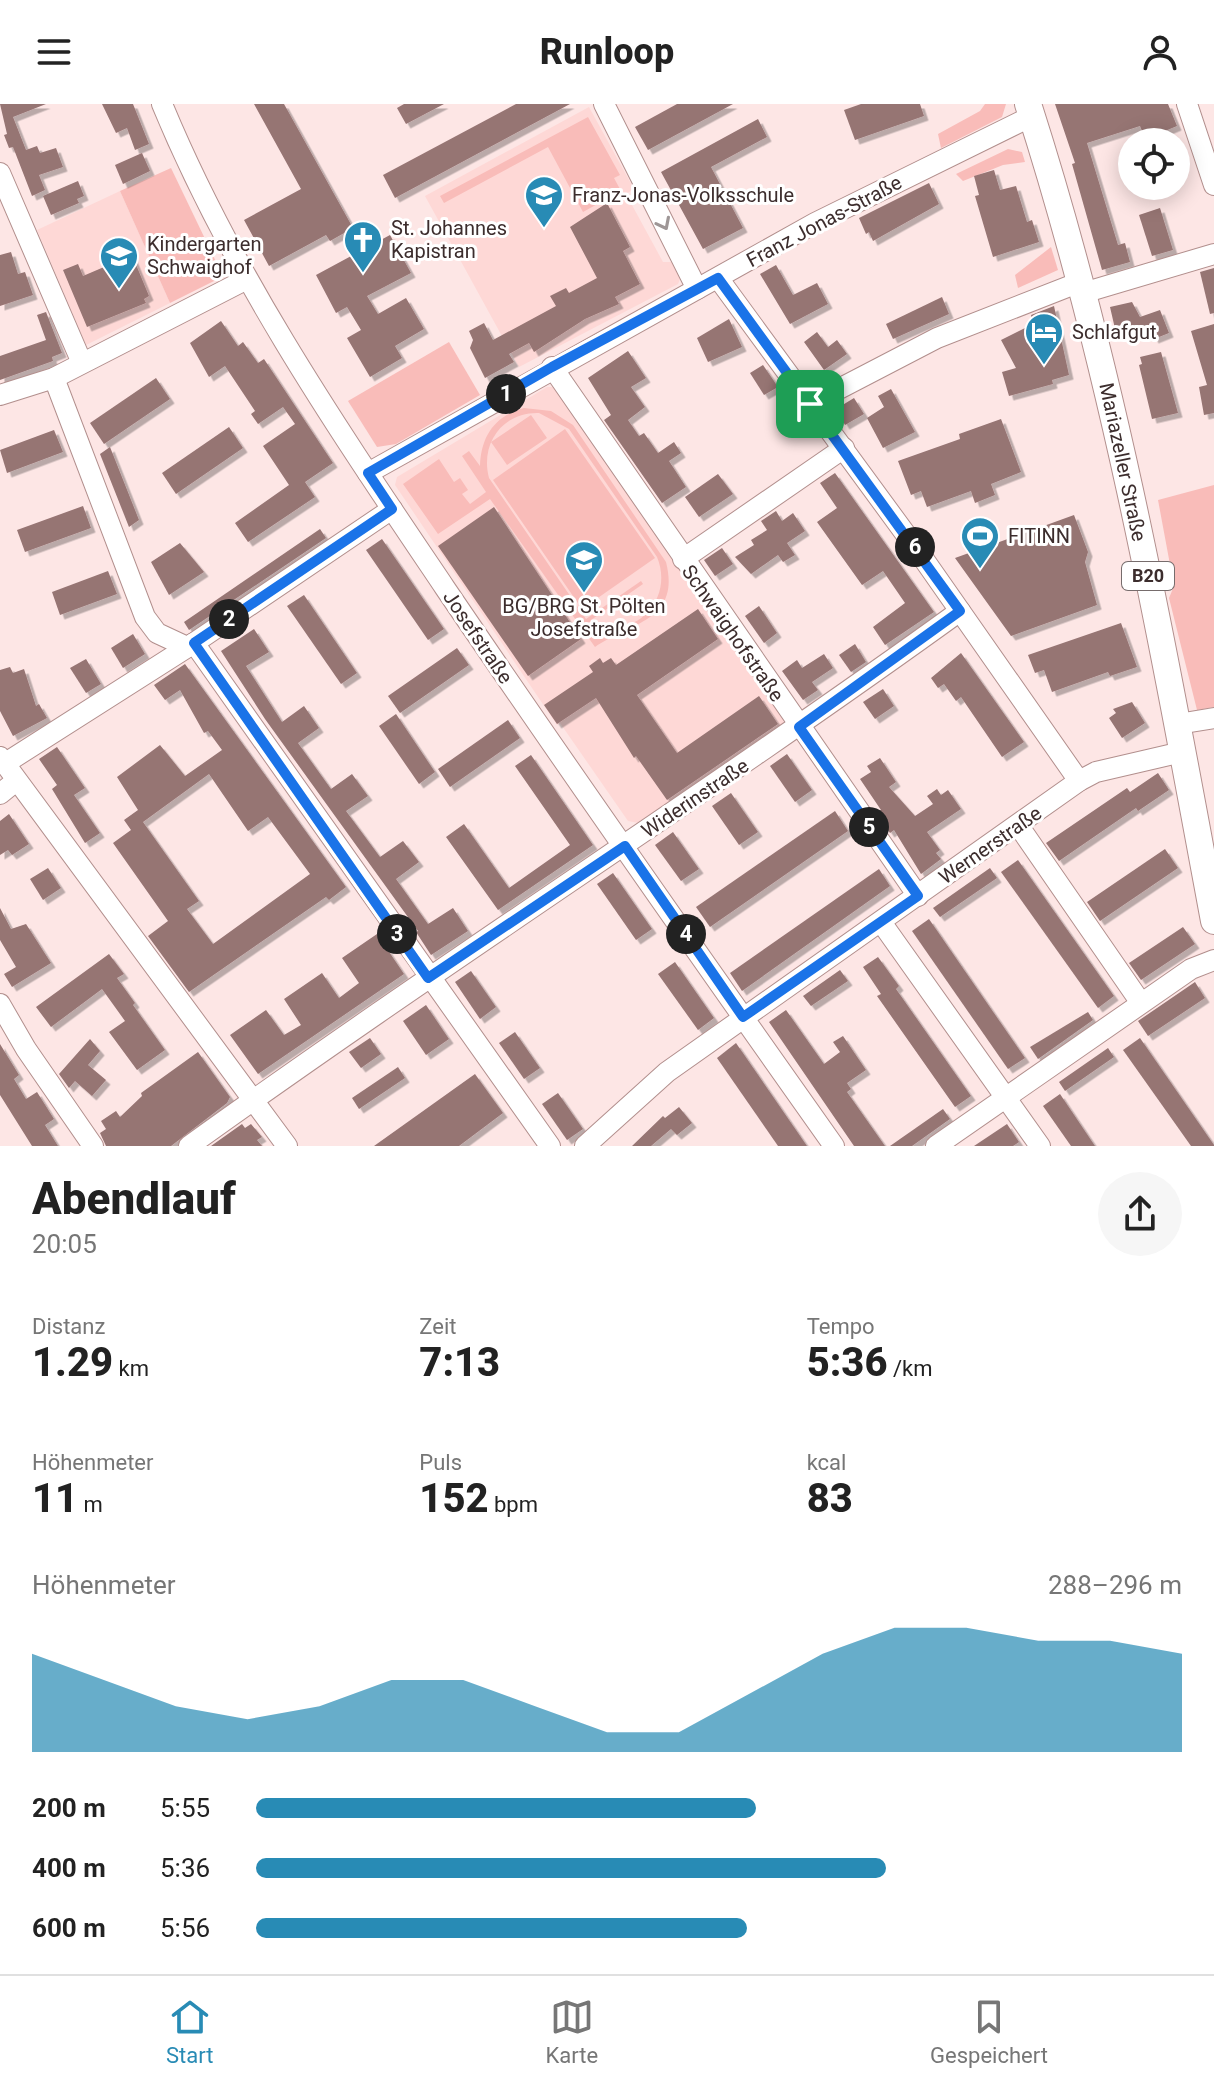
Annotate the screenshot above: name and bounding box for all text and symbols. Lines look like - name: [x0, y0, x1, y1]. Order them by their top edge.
- icon: menu: [32, 30, 76, 74]
- icon: person: [1138, 30, 1182, 74]
- text: Runloop: [540, 31, 674, 73]
- map controls: [1118, 128, 1190, 200]
- button: locate: [1118, 128, 1190, 200]
- street label: Franz Jonas-Straße: [742, 170, 906, 272]
- school or university icon: Franz-Jonas-Volksschule: [523, 174, 565, 229]
- place label: Franz-Jonas-Volksschule: [572, 183, 794, 207]
- place label: St. Johannes Kapistran: [391, 216, 507, 263]
- one-way arrow: [654, 216, 669, 231]
- church icon: St. Johannes Kapistran: [342, 219, 384, 274]
- place label: Kindergarten Schwaighof: [147, 232, 262, 279]
- school or university icon: Kindergarten Schwaighof: [98, 235, 140, 290]
- hotel icon: Schlafgut: [1023, 311, 1065, 366]
- place label: Schlafgut: [1072, 320, 1157, 344]
- pin: [776, 370, 844, 438]
- pin: 1: [486, 374, 526, 414]
- text: 1: [500, 381, 512, 406]
- street label: Mariazeller Straße: [1094, 381, 1152, 543]
- icon: arrive: [788, 382, 832, 426]
- sports icon: FITINN: [959, 515, 1001, 570]
- place label: FITINN: [1008, 524, 1070, 548]
- pin: 6: [895, 527, 935, 567]
- text: 6: [909, 534, 921, 559]
- school or university icon: BG/BRG St. Pölten Josefstraße: [563, 539, 605, 594]
- street label: Schwaighofstraße: [677, 560, 789, 706]
- road number: B20: [1122, 562, 1174, 590]
- street label: Josefstraße: [438, 586, 518, 688]
- place label: BG/BRG St. Pölten Josefstraße: [502, 594, 666, 641]
- pin: 2: [209, 599, 249, 639]
- text: 2: [223, 606, 235, 631]
- street label: Widerinstraße: [637, 753, 753, 843]
- street label: Wernerstraße: [934, 801, 1046, 889]
- pin: 5: [849, 807, 889, 847]
- text: 5: [863, 814, 875, 839]
- pin: 3: [377, 914, 417, 954]
- pin: 4: [666, 914, 706, 954]
- text: 3: [391, 921, 403, 946]
- text: 4: [680, 921, 692, 946]
- button: share: [1098, 1172, 1182, 1256]
- text: Abendlauf: [32, 1173, 236, 1225]
- text: 20:05: [32, 1229, 97, 1259]
- text: Distanz: [32, 1314, 105, 1339]
- text: Zeit: [419, 1314, 457, 1339]
- text: Tempo: [807, 1314, 875, 1339]
- text: 1.29: [32, 1339, 113, 1386]
- text: 7:13: [419, 1339, 500, 1386]
- text: 5:36: [807, 1339, 888, 1386]
- text: km: [113, 1356, 149, 1381]
- text: /km: [888, 1356, 932, 1381]
- text: Höhenmeter: [32, 1450, 153, 1475]
- text: Puls: [419, 1450, 462, 1475]
- text: kcal: [807, 1450, 846, 1475]
- text: 11: [32, 1475, 78, 1522]
- text: 152: [419, 1475, 489, 1522]
- text: 83: [807, 1475, 853, 1522]
- text: m: [78, 1492, 103, 1517]
- text: bpm: [489, 1492, 538, 1517]
- text: Höhenmeter: [32, 1570, 176, 1600]
- text: 288–296 m: [1048, 1570, 1182, 1600]
- text: 200 m: [32, 1793, 106, 1823]
- text: 5:55: [160, 1793, 210, 1823]
- text: 400 m: [32, 1853, 106, 1883]
- text: 5:36: [160, 1853, 210, 1883]
- text: 600 m: [32, 1913, 106, 1943]
- text: 5:56: [160, 1913, 210, 1943]
- tab: Start: [166, 1995, 213, 2068]
- tab: Karte: [545, 1995, 598, 2068]
- tab: Gespeichert: [930, 1995, 1048, 2068]

